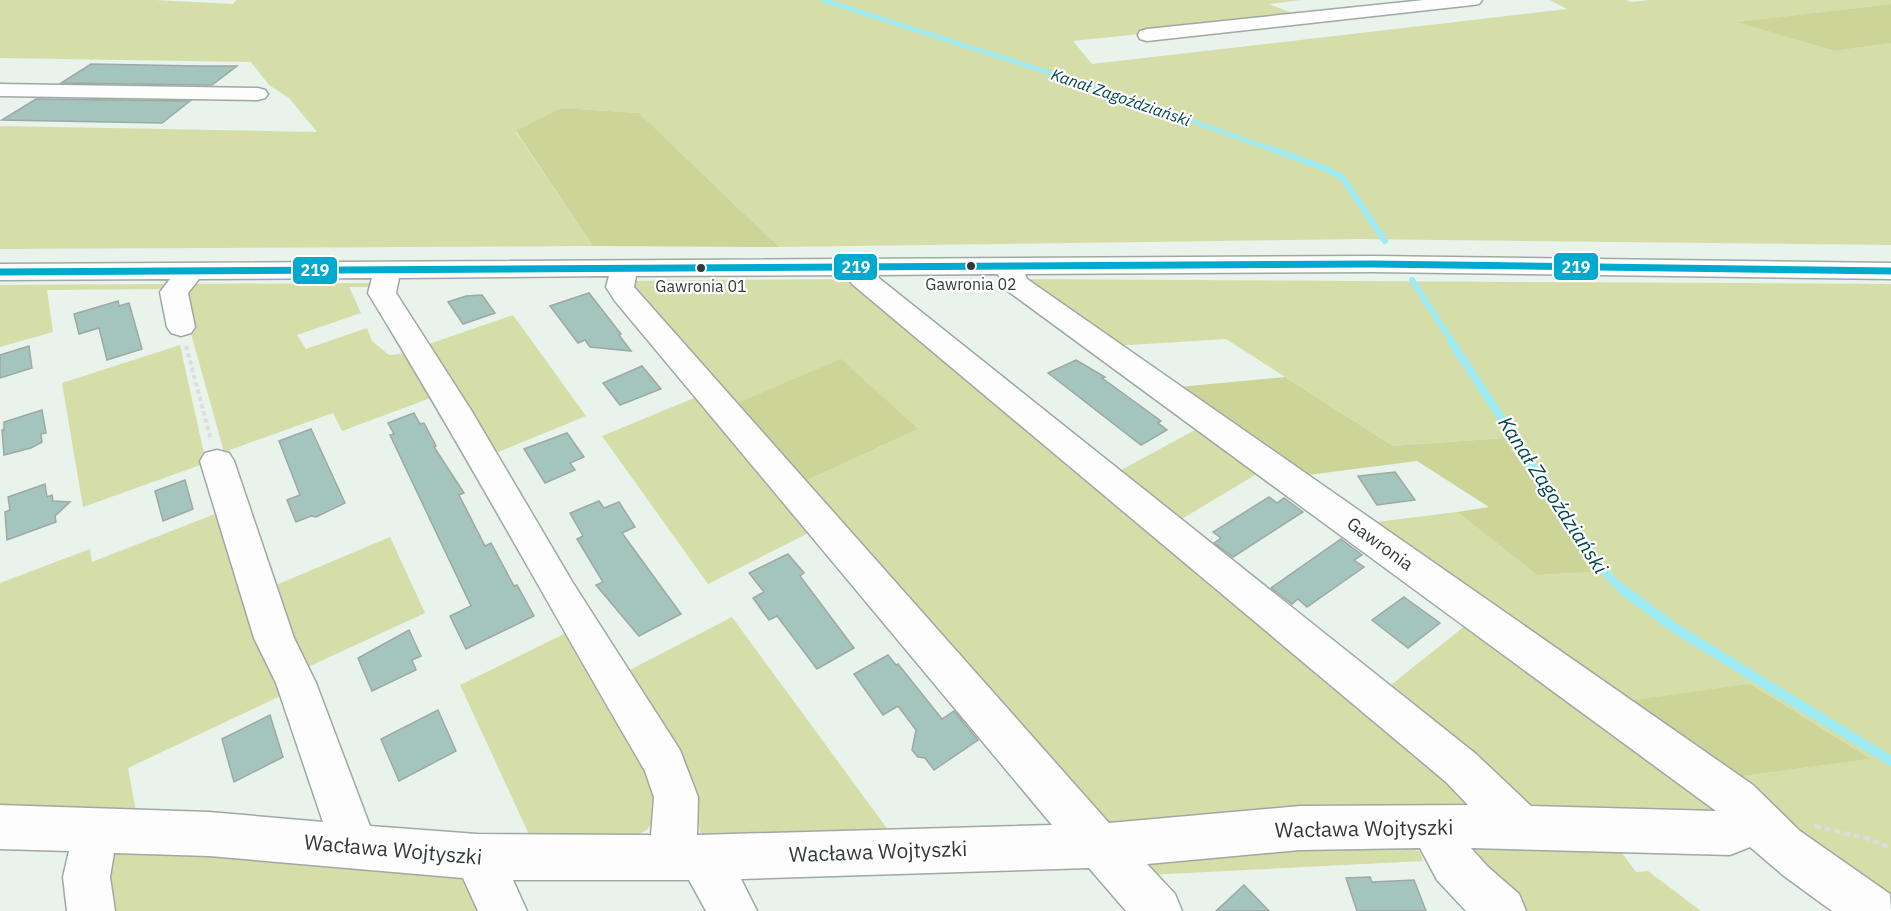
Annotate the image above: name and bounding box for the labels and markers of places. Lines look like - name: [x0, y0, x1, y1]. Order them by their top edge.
- marker: Gawronia 02: [965, 260, 977, 272]
- marker: Gawronia 01: [695, 262, 707, 274]
- place label: Gawronia 02: [925, 274, 1017, 294]
- place label: Gawronia 01: [655, 276, 747, 296]

